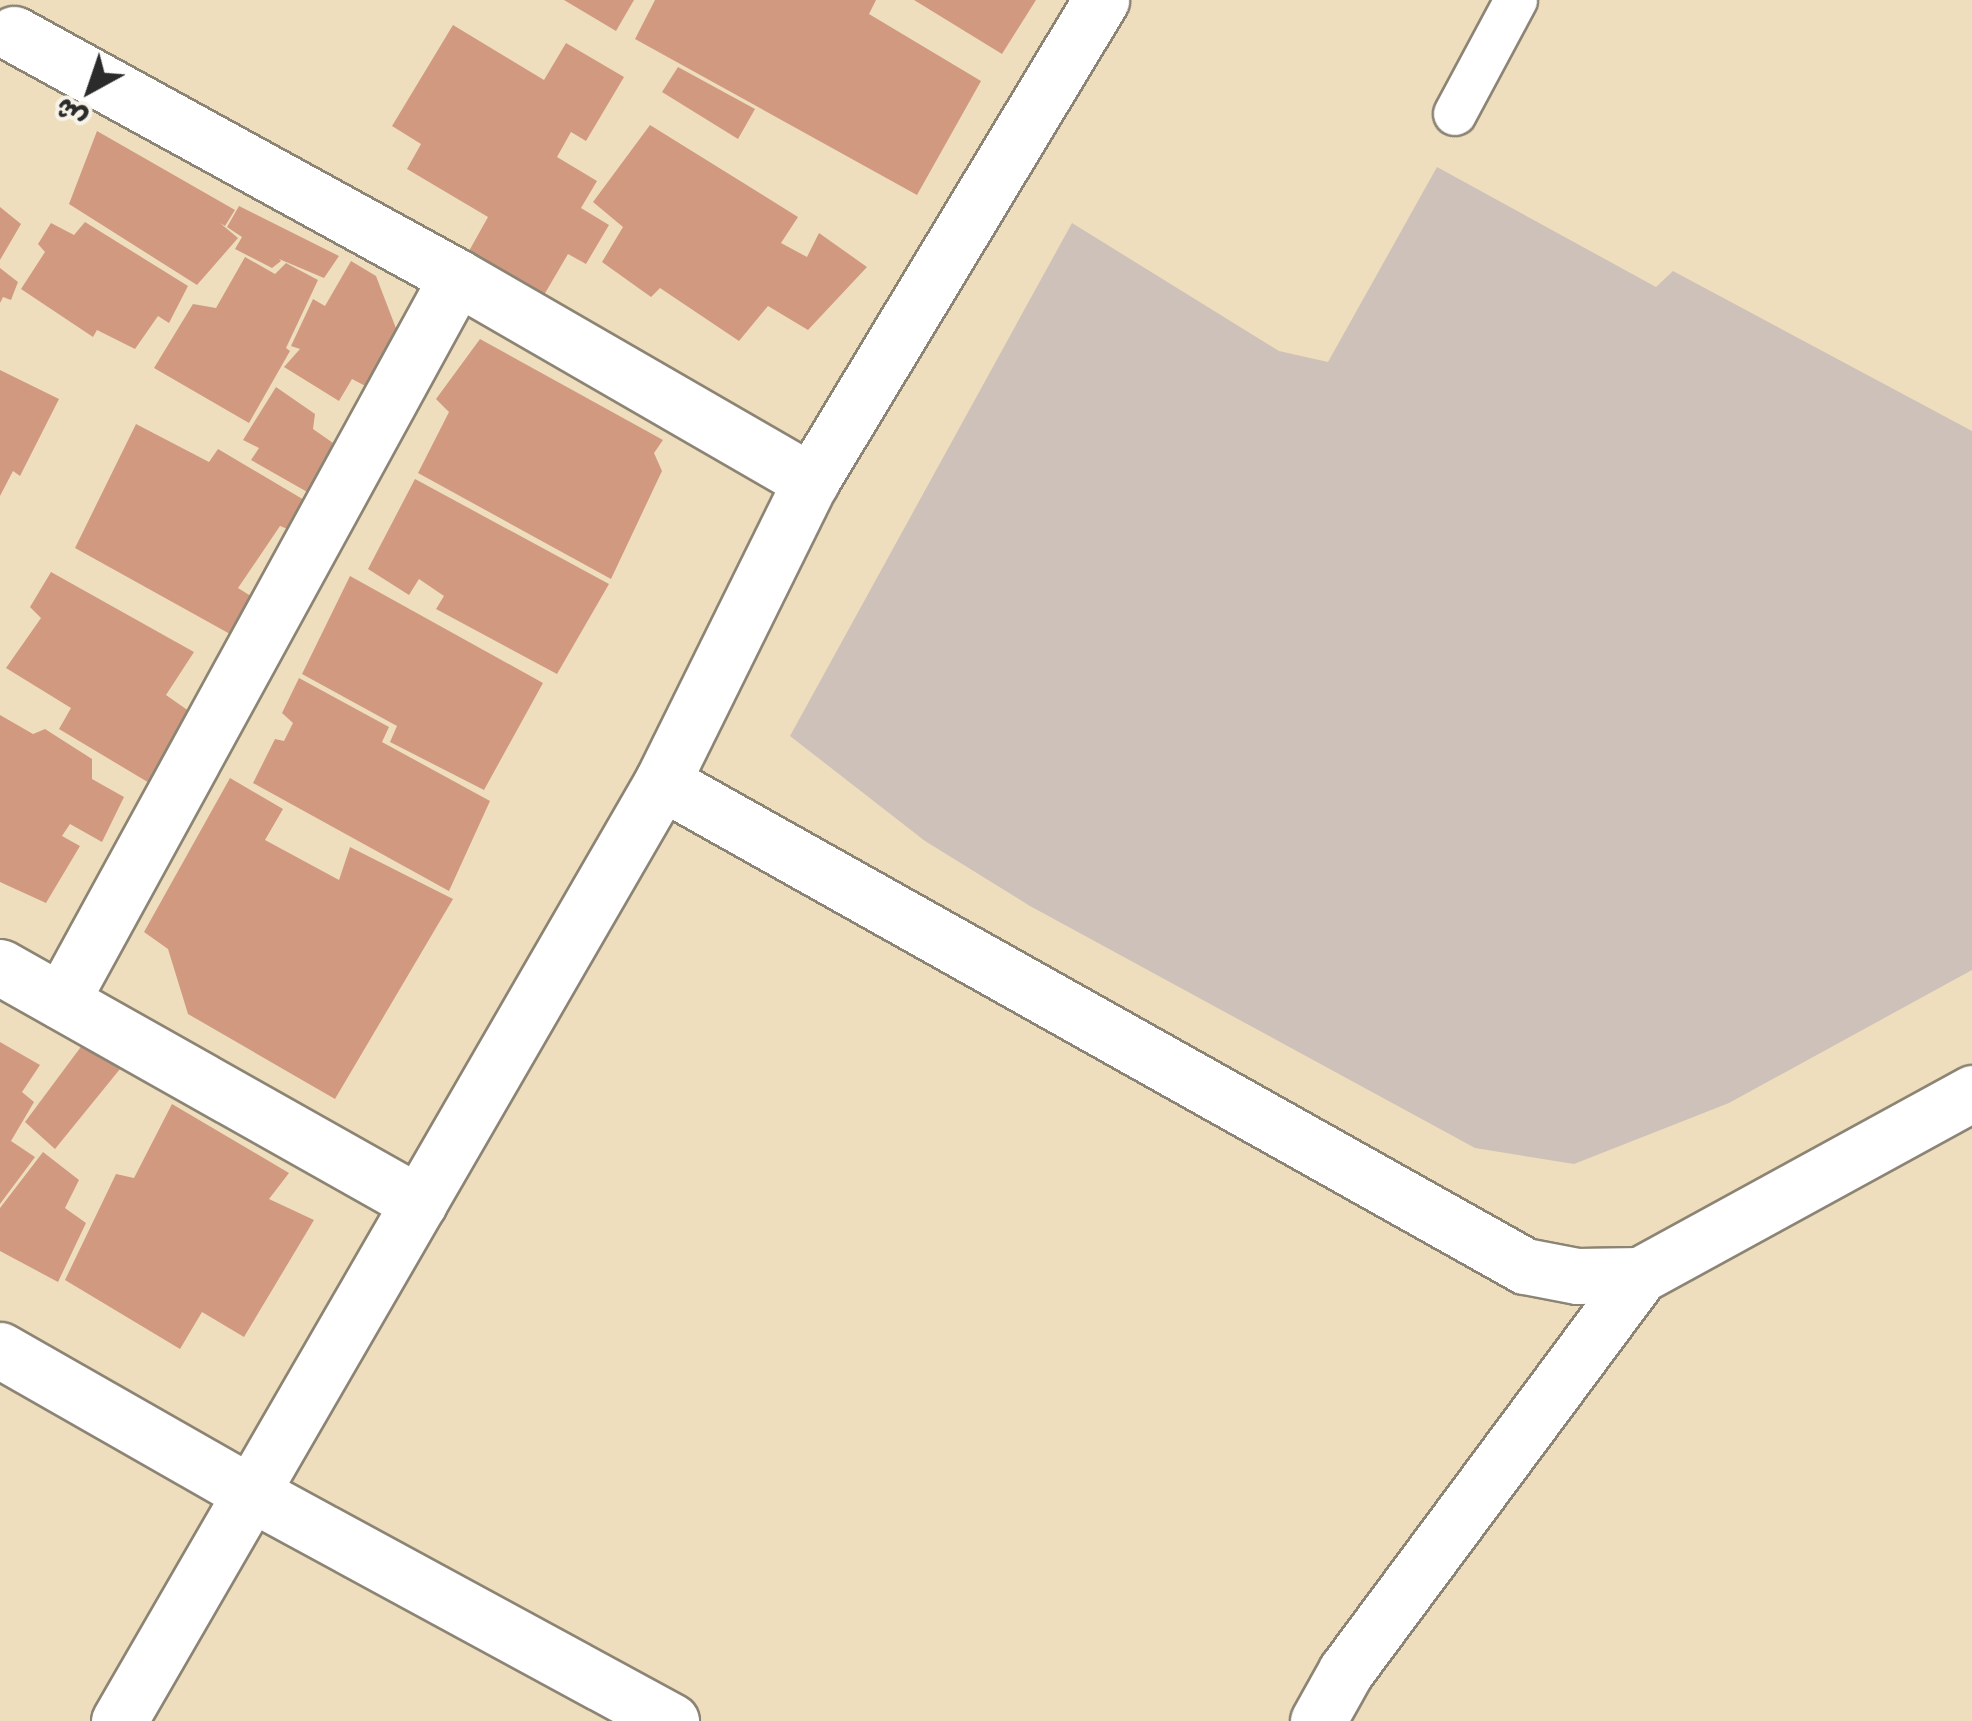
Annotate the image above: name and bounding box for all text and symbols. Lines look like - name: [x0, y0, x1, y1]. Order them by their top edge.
- north arrow: [40, 40, 140, 140]
- text: ش: [47, 90, 93, 137]

